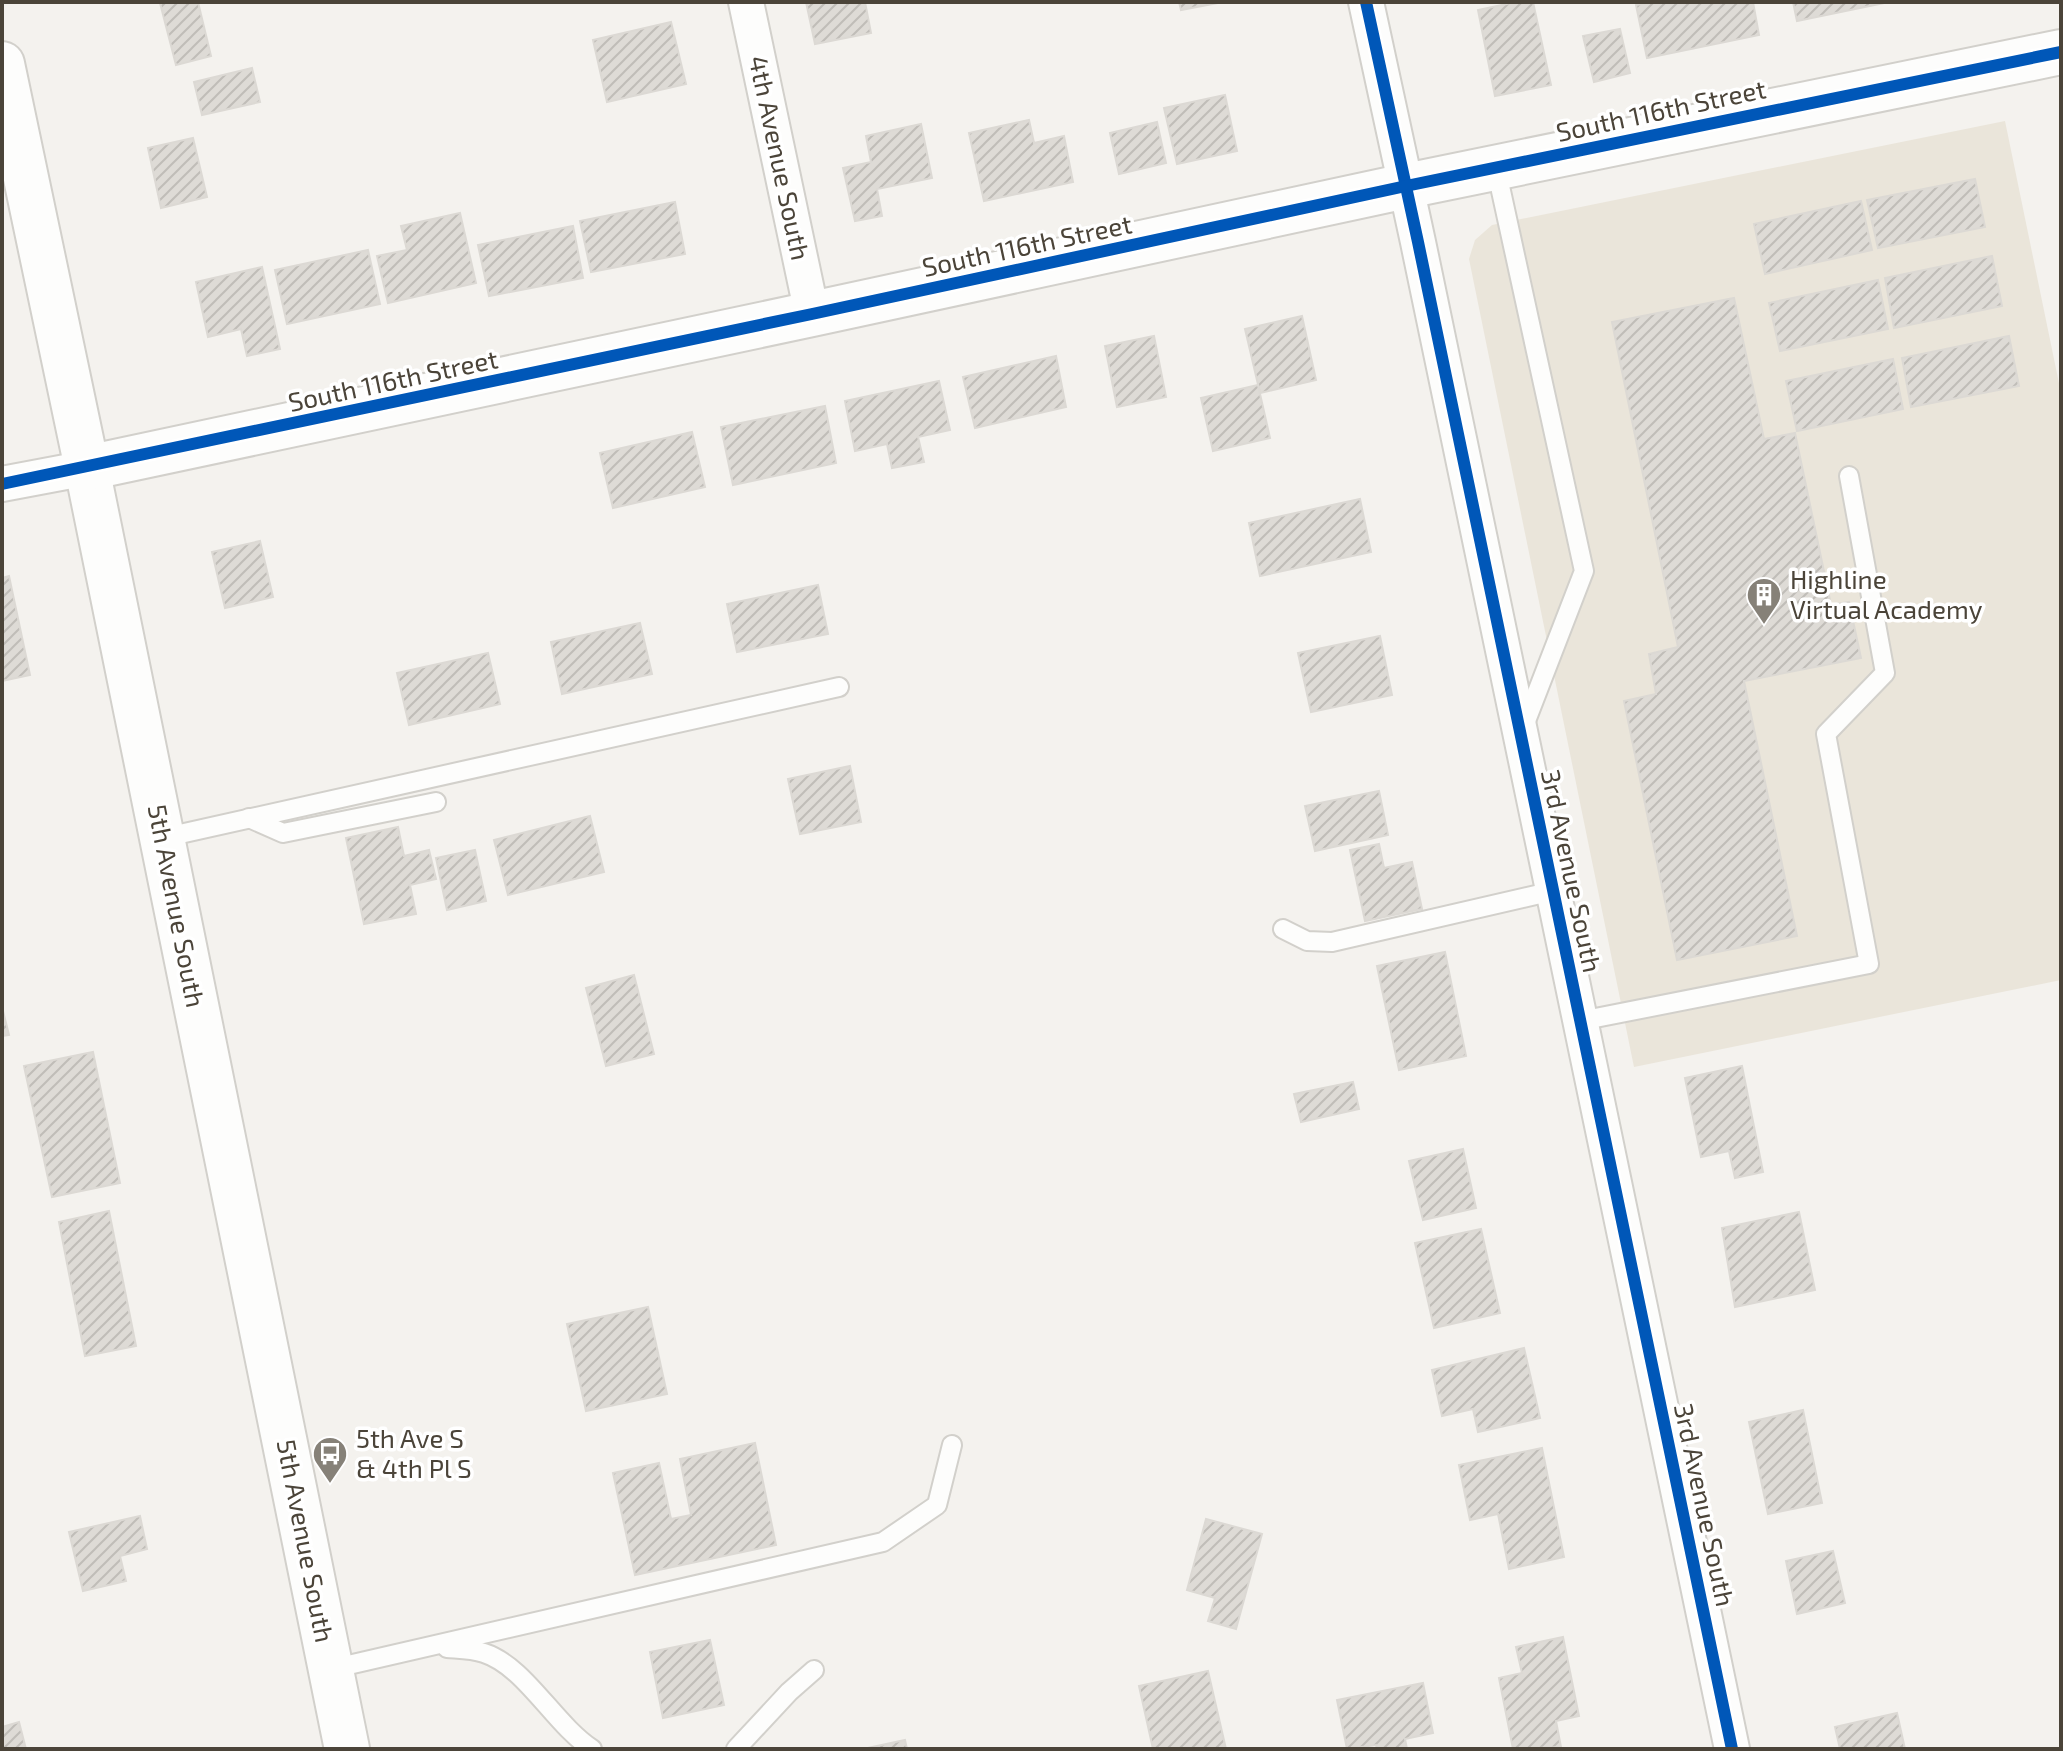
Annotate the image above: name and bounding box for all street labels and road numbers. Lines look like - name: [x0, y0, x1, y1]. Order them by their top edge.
- street label: 4th Avenue South: [744, 53, 817, 263]
- street label: South 116th Street: [1553, 72, 1768, 147]
- street label: South 116th Street: [919, 207, 1134, 282]
- street label: South 116th Street: [285, 342, 500, 417]
- street label: 3rd Avenue South: [1536, 766, 1609, 975]
- street label: 5th Avenue South: [143, 802, 212, 1010]
- street label: 3rd Avenue South: [1669, 1400, 1742, 1609]
- street label: 5th Avenue South: [272, 1437, 341, 1645]

